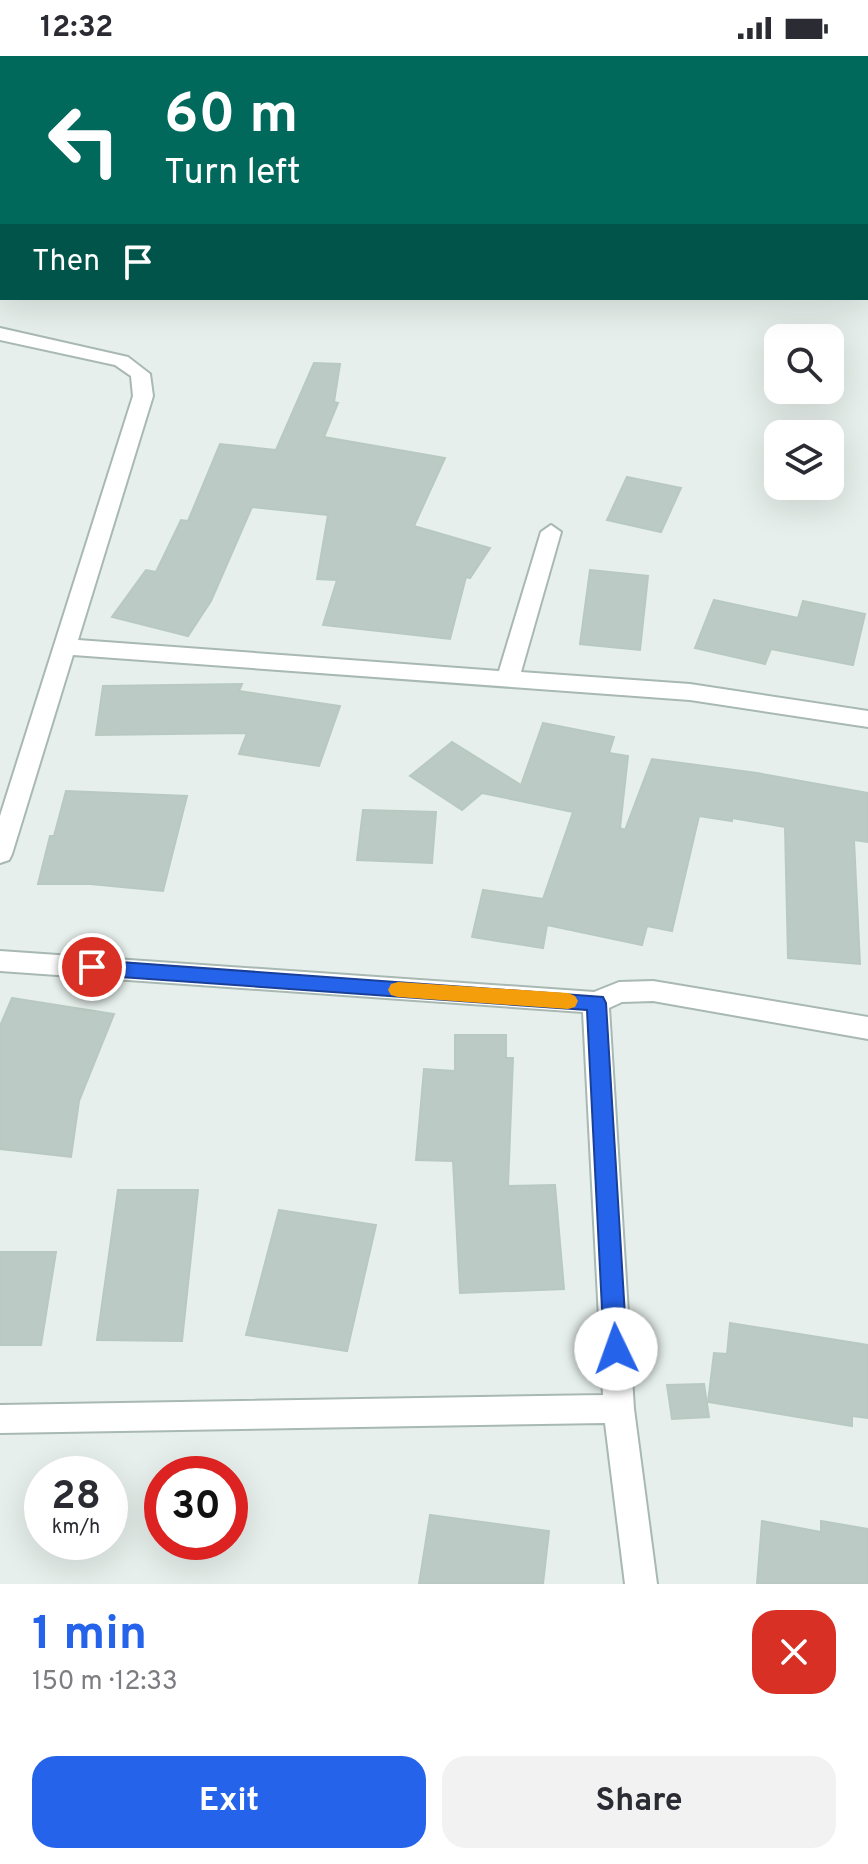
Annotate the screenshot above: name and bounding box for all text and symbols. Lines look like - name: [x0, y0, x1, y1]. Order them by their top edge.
- text: 12:32: [40, 10, 113, 47]
- text: 60 m: [164, 82, 298, 152]
- icon: left: [32, 88, 136, 192]
- text: Turn left: [164, 151, 301, 197]
- icon: arrive: [116, 240, 160, 284]
- text: Then: [32, 244, 100, 281]
- map controls: [764, 324, 844, 500]
- button: search: [764, 324, 844, 404]
- button: layers: [764, 420, 844, 500]
- pin: [58, 933, 126, 1001]
- icon: arrive: [70, 945, 114, 989]
- position arrow: [574, 1307, 658, 1391]
- speed limit sign: 30: [144, 1456, 248, 1560]
- text: 28: [51, 1473, 101, 1523]
- text: km/h: [52, 1515, 100, 1541]
- text: 1 min: [32, 1606, 147, 1666]
- button: close: [752, 1610, 836, 1694]
- text: 150 m · 12:33: [32, 1666, 178, 1699]
- button: Exit: [32, 1756, 426, 1848]
- button: Share: [442, 1756, 836, 1848]

